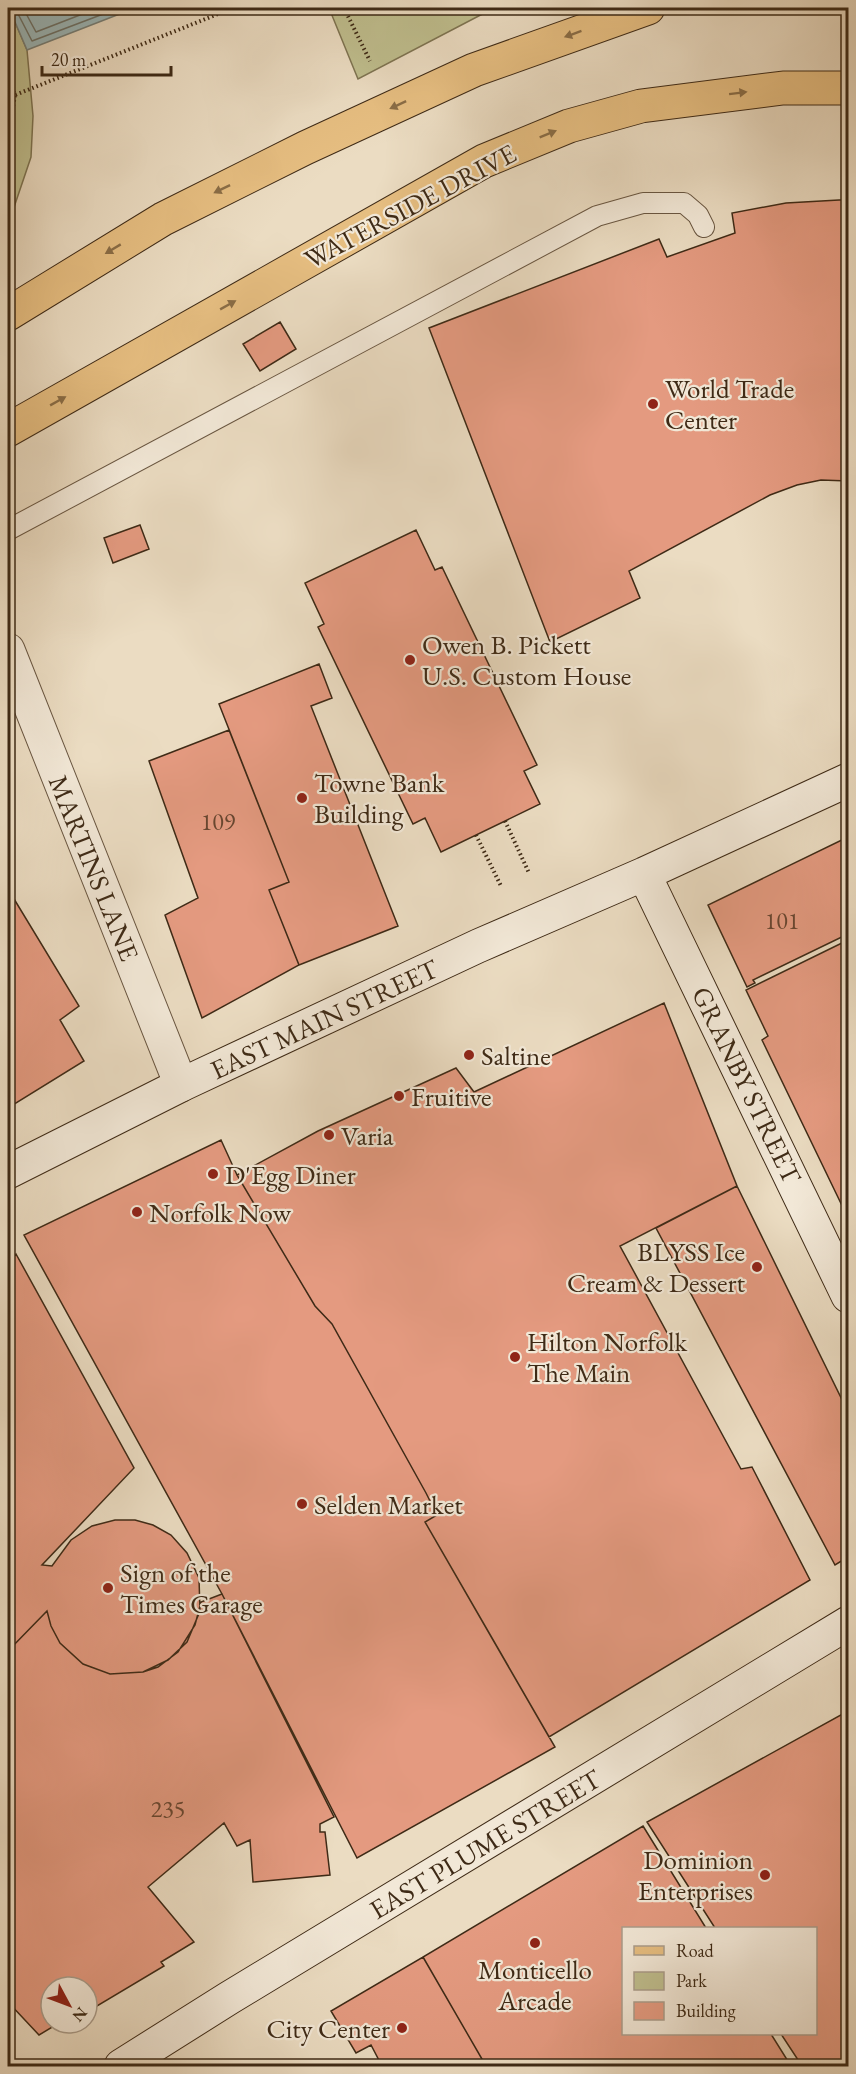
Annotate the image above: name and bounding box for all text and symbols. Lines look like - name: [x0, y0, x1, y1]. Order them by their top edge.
- one-way arrow: [564, 30, 582, 40]
- scale bar: [42, 39, 171, 77]
- text: 20 m: [51, 48, 86, 71]
- one-way arrow: [728, 89, 747, 98]
- one-way arrow: [389, 100, 407, 110]
- one-way arrow: [539, 129, 557, 138]
- street label: WATERSIDE DRIVE: [298, 135, 522, 277]
- one-way arrow: [214, 184, 231, 194]
- one-way arrow: [105, 244, 121, 255]
- one-way arrow: [220, 300, 237, 310]
- place label: World Trade Center: [665, 371, 794, 437]
- one-way arrow: [50, 396, 67, 406]
- marker: World Trade Center: [646, 397, 660, 411]
- place label: Owen B. Pickett U.S. Custom House: [422, 627, 631, 693]
- marker: Owen B. Pickett U.S. Custom House: [403, 653, 417, 667]
- place label: Towne Bank Building: [314, 765, 445, 831]
- street label: MARTINS LANE: [41, 770, 147, 966]
- marker: Towne Bank Building: [295, 791, 309, 805]
- house number: 109: [201, 806, 236, 837]
- house number: 101: [765, 905, 799, 936]
- street label: EAST MAIN STREET: [205, 950, 444, 1087]
- street label: GRANBY STREET: [684, 981, 810, 1190]
- place label: Saltine: [481, 1038, 551, 1073]
- marker: Saltine: [462, 1048, 476, 1062]
- place label: Fruitive: [411, 1079, 491, 1114]
- marker: Fruitive: [392, 1089, 406, 1103]
- place label: Varia: [341, 1118, 394, 1153]
- marker: Varia: [322, 1128, 336, 1142]
- place label: D'Egg Diner: [225, 1157, 356, 1192]
- marker: D'Egg Diner: [206, 1167, 220, 1181]
- place label: Norfolk Now: [149, 1195, 292, 1230]
- marker: Norfolk Now: [130, 1205, 144, 1219]
- place label: BLYSS Ice Cream & Dessert: [567, 1234, 746, 1300]
- marker: BLYSS Ice Cream & Dessert: [750, 1260, 764, 1274]
- place label: Hilton Norfolk The Main: [527, 1324, 688, 1390]
- marker: Hilton Norfolk The Main: [508, 1350, 522, 1364]
- place label: Selden Market: [314, 1487, 463, 1522]
- marker: Selden Market: [295, 1497, 309, 1511]
- place label: Sign of the Times Garage: [120, 1555, 263, 1621]
- marker: Sign of the Times Garage: [101, 1581, 115, 1595]
- street label: EAST PLUME STREET: [363, 1761, 608, 1927]
- house number: 235: [151, 1793, 185, 1824]
- place label: Dominion Enterprises: [638, 1842, 753, 1908]
- marker: Dominion Enterprises: [758, 1868, 772, 1882]
- legend: [622, 1927, 817, 2035]
- marker: Monticello Arcade: [528, 1936, 542, 1950]
- text: Road: [676, 1939, 715, 1962]
- place label: Monticello Arcade: [478, 1952, 592, 2018]
- text: Park: [676, 1969, 707, 1992]
- north arrow: [39, 1975, 99, 2035]
- text: Building: [676, 1999, 736, 2022]
- text: N: [68, 2003, 92, 2026]
- place label: City Center: [267, 2011, 390, 2046]
- marker: City Center: [395, 2021, 409, 2035]

